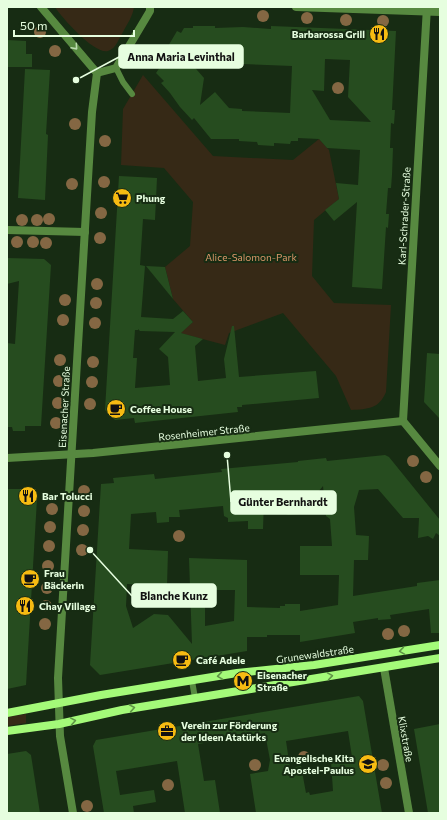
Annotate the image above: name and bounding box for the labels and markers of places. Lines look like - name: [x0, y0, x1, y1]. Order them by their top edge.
- restaurant icon: Barbarossa Grill: [368, 23, 390, 45]
- place label: Barbarossa Grill: [292, 28, 365, 40]
- callout: Anna Maria Levinthal: [119, 45, 243, 68]
- supermarket icon: Phung: [111, 187, 133, 209]
- place label: Phung: [136, 192, 166, 204]
- cafe icon: Coffee House: [105, 398, 127, 420]
- place label: Coffee House: [130, 403, 192, 415]
- restaurant icon: Bar Tolucci: [17, 485, 39, 507]
- place label: Bar Tolucci: [42, 490, 93, 502]
- callout: Günter Bernhardt: [231, 491, 336, 514]
- place label: Frau Bäckerin: [44, 567, 84, 591]
- cafe icon: Frau Bäckerin: [19, 568, 41, 590]
- callout: Blanche Kunz: [132, 584, 216, 607]
- restaurant icon: Chay Village: [14, 595, 36, 617]
- place label: Chay Village: [39, 600, 95, 612]
- cafe icon: Café Adele: [171, 649, 193, 671]
- place label: Café Adele: [196, 654, 245, 666]
- place label: Eisenacher Straße: [257, 669, 307, 693]
- metro station icon: Eisenacher Straße: [232, 670, 254, 692]
- place label: Verein zur Förderung der Ideen Atatürks: [181, 719, 278, 743]
- office icon: Verein zur Förderung der Ideen Atatürks: [156, 720, 178, 742]
- place label: Evangelische Kita Apostel-Paulus: [274, 752, 354, 776]
- school or university icon: Evangelische Kita Apostel-Paulus: [357, 753, 379, 775]

